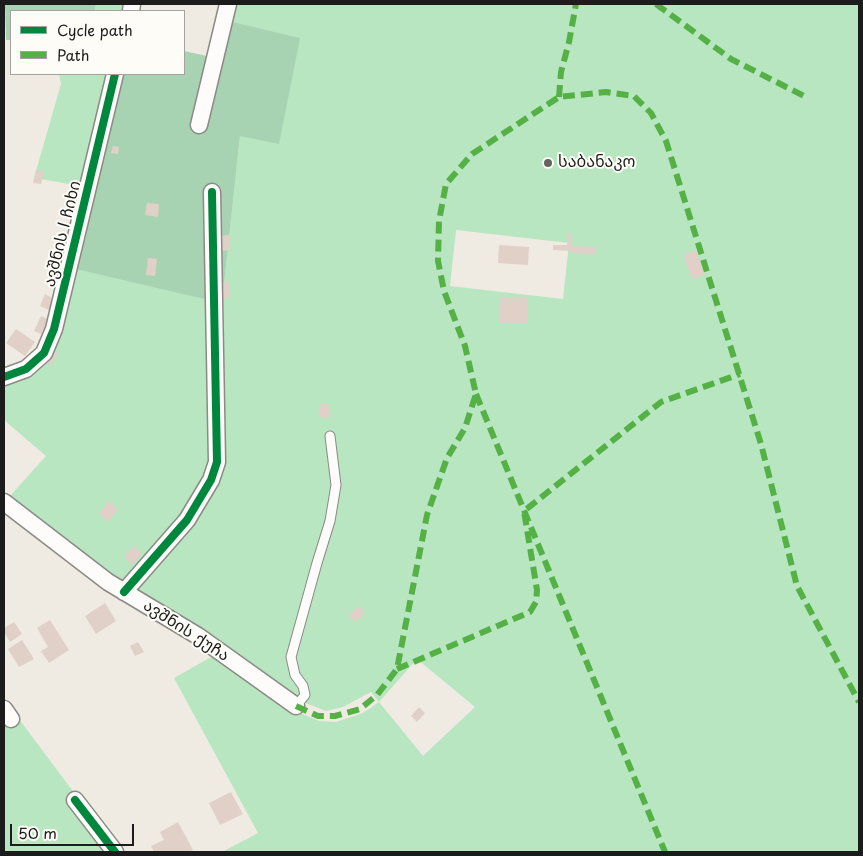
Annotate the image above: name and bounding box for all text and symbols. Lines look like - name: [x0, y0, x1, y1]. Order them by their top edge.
- legend: [10, 10, 185, 75]
- text: Cycle path: [57, 18, 133, 41]
- text: Path: [57, 43, 89, 66]
- place label: საბანაკო: [558, 153, 635, 173]
- marker: საბანაკო: [542, 157, 554, 169]
- street label: ავშნის I ჩიხი: [41, 179, 85, 289]
- street label: ავშნის ქუჩა: [140, 596, 232, 666]
- scale bar: [12, 814, 136, 846]
- text: 50 m: [18, 821, 57, 844]

